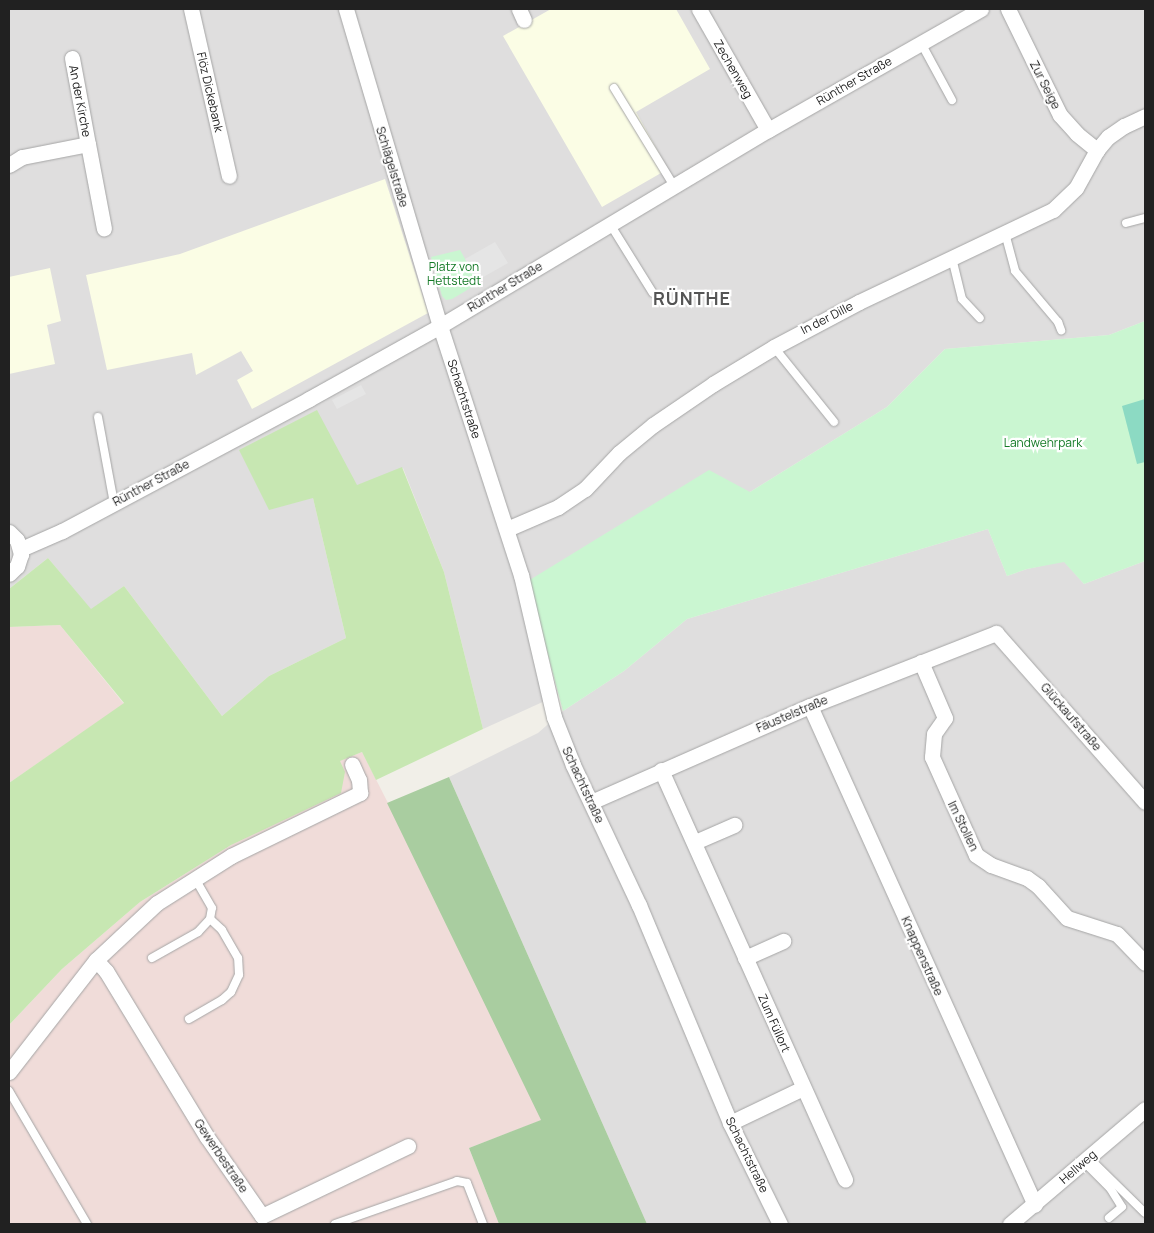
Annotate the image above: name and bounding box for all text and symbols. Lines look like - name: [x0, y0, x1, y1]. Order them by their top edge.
- street label: Zechenweg: [710, 37, 756, 101]
- street label: Flöz Dickebank: [194, 51, 226, 133]
- street label: Rünther Straße: [814, 54, 894, 108]
- street label: Zur Seige: [1027, 58, 1063, 112]
- street label: An der Kirche: [66, 64, 94, 138]
- street label: Schlägelstraße: [373, 125, 411, 209]
- street label: Rünther Straße: [465, 259, 545, 315]
- park label: Platz von Hettstedt: [427, 260, 481, 288]
- district label: RÜNTHE: [652, 287, 732, 309]
- street label: In der Dille: [798, 299, 856, 337]
- street label: Schachtstraße: [444, 358, 484, 440]
- park label: Landwehrpark: [1004, 436, 1082, 450]
- street label: Rünther Straße: [110, 457, 192, 509]
- street label: Glückaufstraße: [1038, 680, 1104, 754]
- street label: Fäustelstraße: [754, 692, 830, 736]
- street label: Schachtstraße: [559, 745, 607, 825]
- street label: Im Stollen: [945, 799, 981, 853]
- street label: Knappenstraße: [898, 914, 946, 998]
- street label: Zum Füllort: [755, 992, 793, 1054]
- street label: Schachtstraße: [722, 1115, 772, 1195]
- street label: Gewerbestraße: [191, 1116, 251, 1196]
- street label: Hellweg: [1057, 1147, 1099, 1187]

